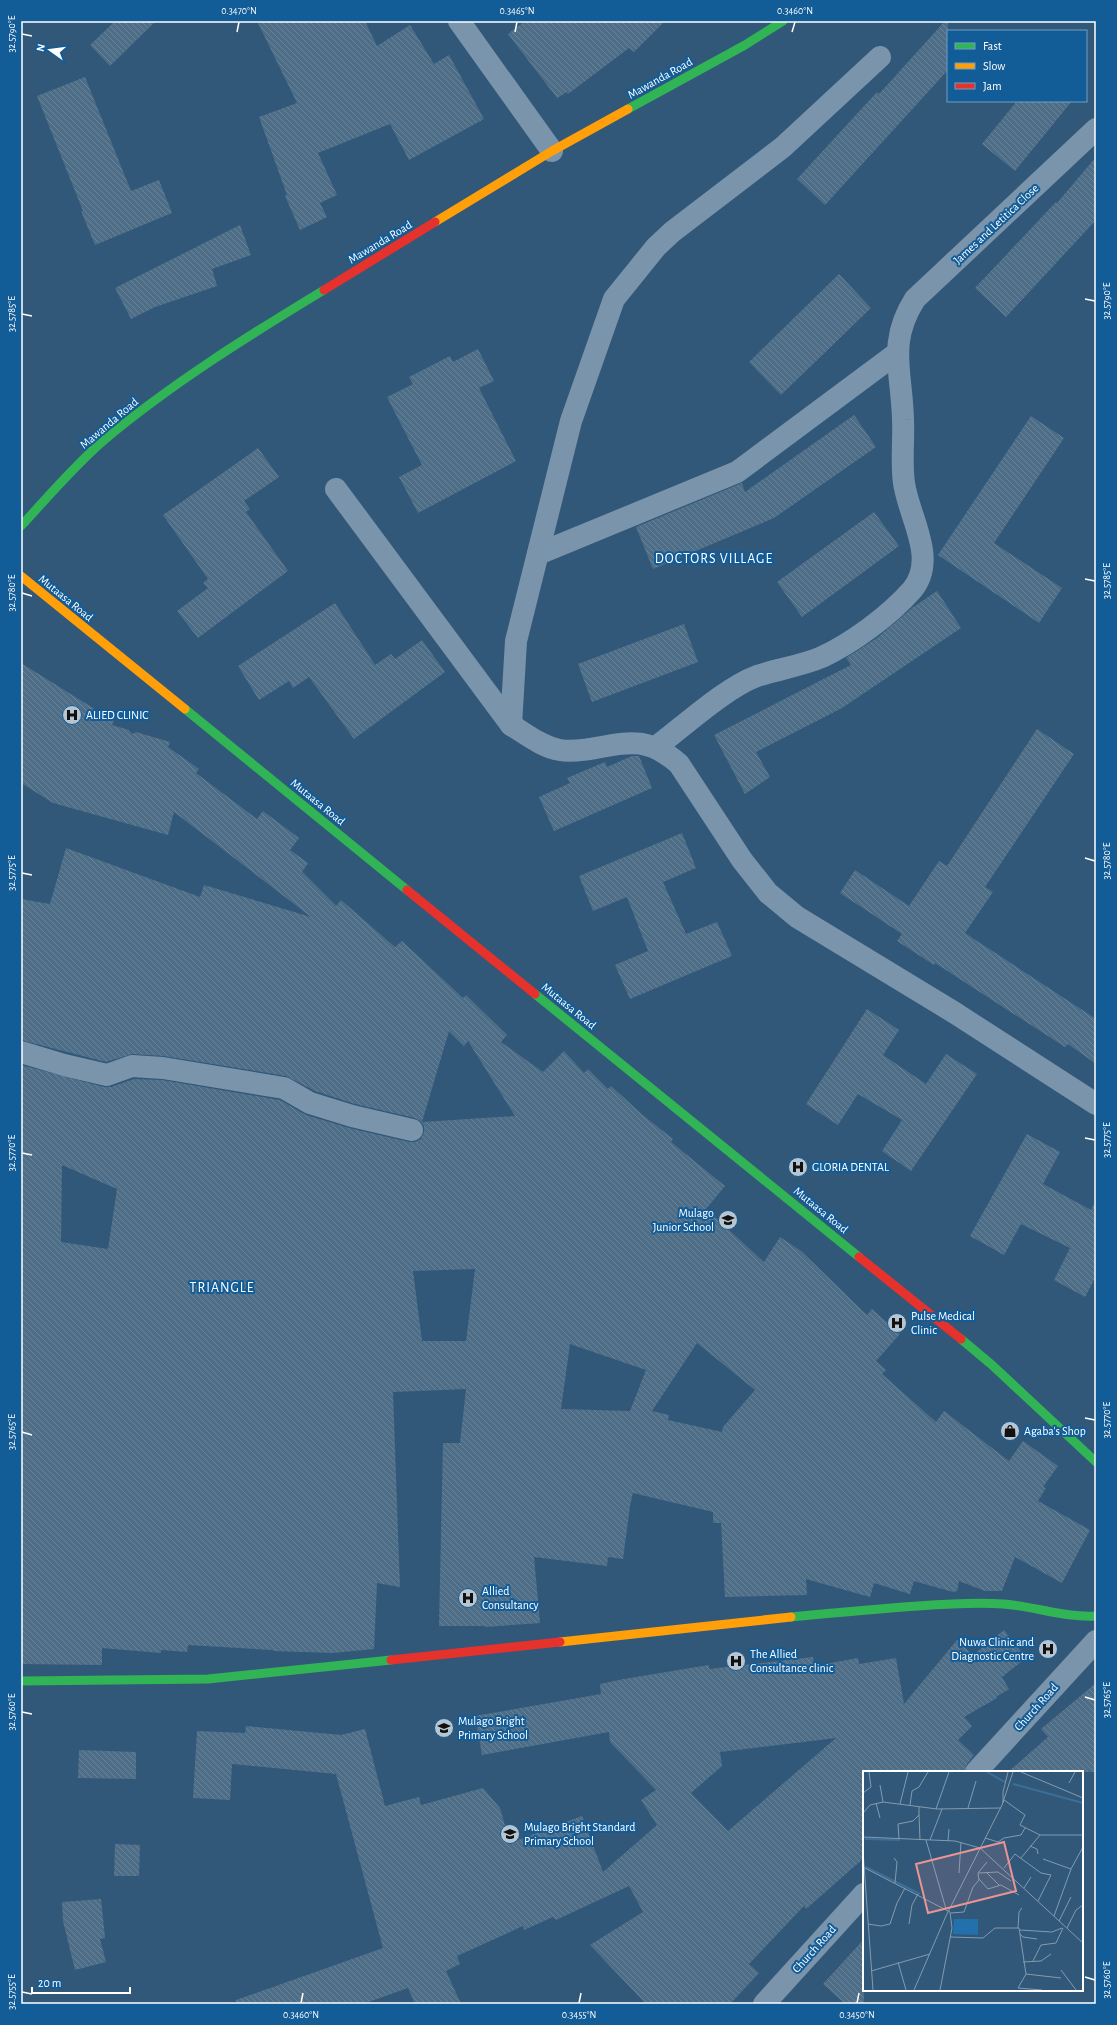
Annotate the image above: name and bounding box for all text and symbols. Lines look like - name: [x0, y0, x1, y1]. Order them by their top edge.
- text: 0.3470°N: [221, 6, 257, 16]
- text: 0.3465°N: [499, 6, 535, 16]
- text: 0.3460°N: [777, 6, 813, 16]
- text: 32.5790°E: [7, 15, 17, 53]
- north arrow: [30, 30, 70, 70]
- legend: [947, 30, 1087, 102]
- text: Fast: [983, 40, 1002, 52]
- text: N: [35, 43, 47, 53]
- street label: Mawanda Road: [626, 55, 694, 101]
- text: Slow: [983, 60, 1005, 72]
- text: Jam: [983, 80, 1002, 92]
- street label: James and Letitica Close: [951, 182, 1041, 266]
- street label: Mawanda Road: [346, 218, 414, 266]
- text: 32.5790°E: [1102, 282, 1112, 320]
- text: 32.5785°E: [7, 296, 17, 332]
- street label: Mawanda Road: [78, 395, 140, 451]
- district label: DOCTORS VILLAGE: [655, 552, 773, 566]
- text: 32.5785°E: [1102, 563, 1112, 599]
- street label: Mutaasa Road: [37, 573, 95, 623]
- text: 32.5780°E: [7, 574, 17, 612]
- hospital icon: ALIED CLINIC: [61, 704, 83, 726]
- place label: ALIED CLINIC: [86, 709, 149, 721]
- street label: Mutaasa Road: [289, 777, 347, 827]
- text: 32.5780°E: [1102, 842, 1112, 880]
- text: 32.5775°E: [7, 855, 17, 891]
- street label: Mutaasa Road: [540, 981, 598, 1031]
- text: 32.5775°E: [1102, 1122, 1112, 1158]
- text: 32.5770°E: [7, 1135, 17, 1171]
- hospital icon: GLORIA DENTAL: [787, 1156, 809, 1178]
- place label: GLORIA DENTAL: [812, 1161, 889, 1173]
- street label: Mutaasa Road: [792, 1185, 850, 1235]
- place label: Mulago Junior School: [653, 1207, 714, 1233]
- school or university icon: Mulago Junior School: [717, 1209, 739, 1231]
- district label: TRIANGLE: [190, 1281, 254, 1295]
- place label: Pulse Medical Clinic: [911, 1310, 975, 1336]
- hospital icon: Pulse Medical Clinic: [886, 1312, 908, 1334]
- text: 32.5770°E: [1102, 1402, 1112, 1438]
- text: 32.5765°E: [7, 1414, 17, 1450]
- shop icon: Agaba's Shop: [999, 1420, 1021, 1442]
- place label: Agaba's Shop: [1024, 1425, 1086, 1437]
- place label: Allied Consultancy: [482, 1585, 539, 1612]
- hospital icon: Allied Consultancy: [457, 1587, 479, 1609]
- place label: Nuwa Clinic and Diagnostic Centre: [951, 1636, 1034, 1662]
- hospital icon: Nuwa Clinic and Diagnostic Centre: [1037, 1638, 1059, 1660]
- place label: The Allied Consultance clinic: [750, 1648, 834, 1674]
- hospital icon: The Allied Consultance clinic: [725, 1650, 747, 1672]
- street label: Church Road: [1012, 1681, 1060, 1733]
- text: 32.5765°E: [1102, 1682, 1112, 1718]
- text: 32.5760°E: [7, 1693, 17, 1731]
- place label: Mulago Bright Primary School: [458, 1715, 528, 1742]
- school or university icon: Mulago Bright Primary School: [433, 1717, 455, 1739]
- inset map: [863, 1771, 1083, 1991]
- place label: Mulago Bright Standard Primary School: [524, 1821, 635, 1848]
- school or university icon: Mulago Bright Standard Primary School: [499, 1823, 521, 1845]
- street label: Church Road: [790, 1923, 838, 1975]
- text: 32.5760°E: [1102, 1961, 1112, 1999]
- scale bar: [32, 1969, 130, 1995]
- text: 32.5755°E: [7, 1974, 17, 2010]
- text: 20 m: [38, 1977, 61, 1989]
- text: 0.3460°N: [283, 2010, 319, 2020]
- text: 0.3455°N: [562, 2010, 596, 2020]
- text: 0.3450°N: [839, 2010, 875, 2020]

